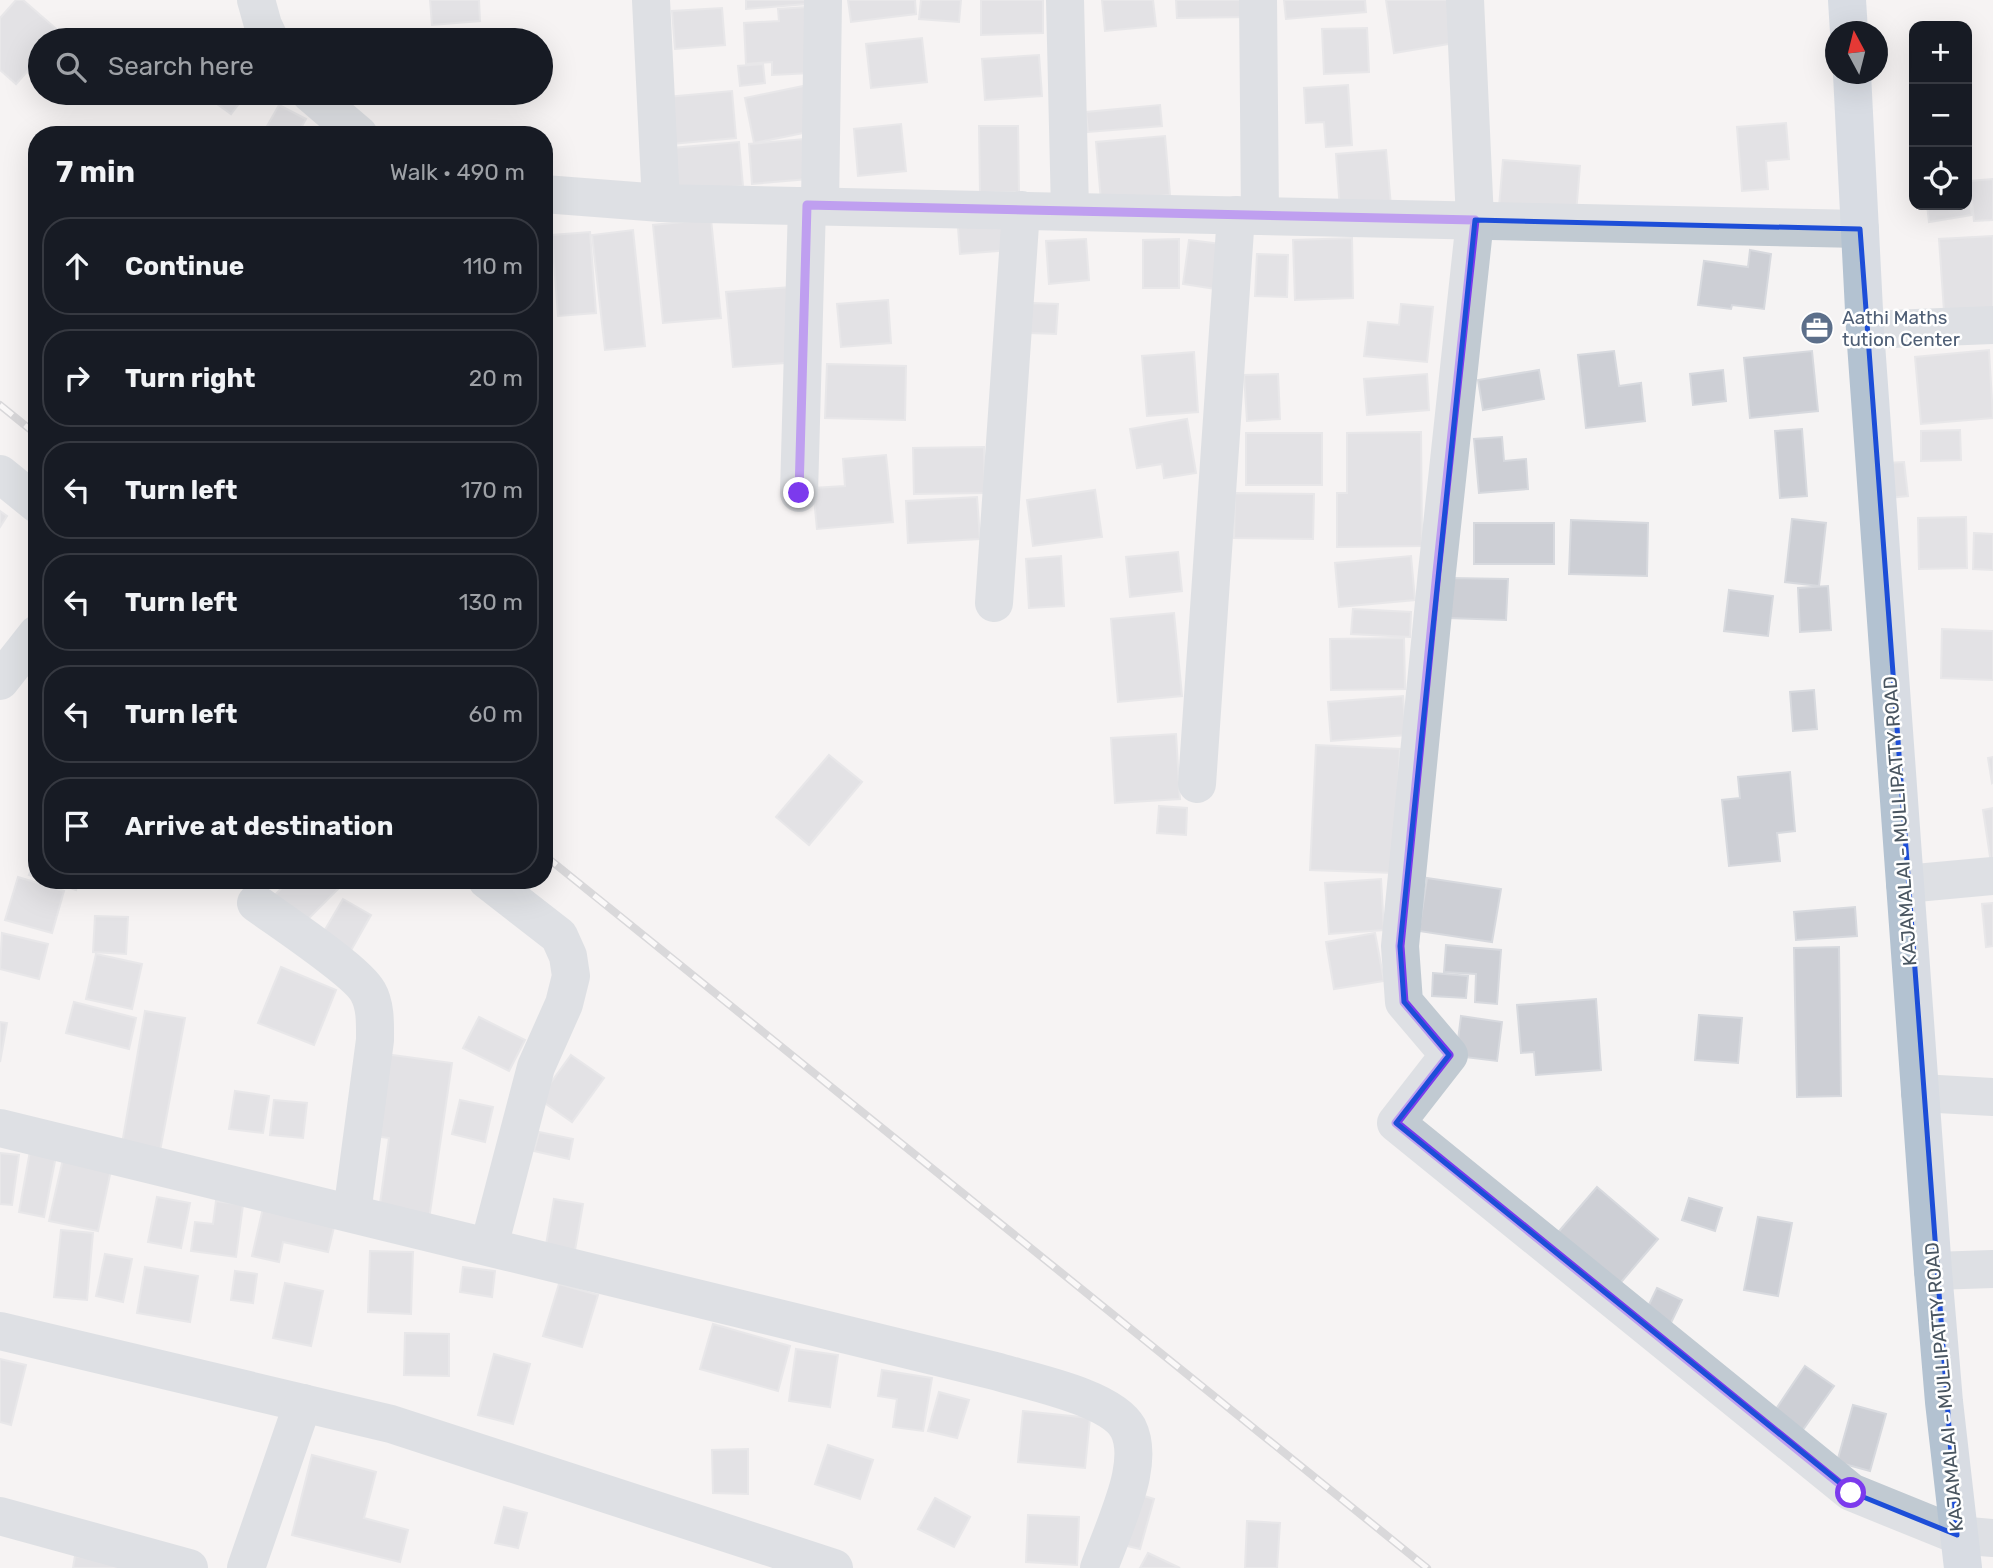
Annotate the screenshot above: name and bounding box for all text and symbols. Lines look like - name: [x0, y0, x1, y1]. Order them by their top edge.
- north arrow: [1825, 21, 1888, 84]
- map controls: [1909, 21, 1972, 210]
- button: +: [1909, 21, 1972, 84]
- search box: [28, 28, 553, 105]
- icon: search: [52, 48, 90, 86]
- text: Search here: [108, 51, 254, 82]
- button: −: [1909, 84, 1972, 147]
- button: locate: [1909, 147, 1972, 210]
- text: 7 min: [56, 154, 135, 190]
- text: Walk · 490 m: [390, 158, 525, 186]
- icon: ahead: [58, 247, 96, 285]
- text: Continue: [125, 251, 244, 282]
- text: 110 m: [463, 252, 523, 280]
- place label: Aathi Maths tution Center: [1842, 306, 1961, 351]
- office icon: Aathi Maths tution Center: [1798, 309, 1836, 347]
- icon: right: [58, 359, 96, 397]
- text: Turn right: [125, 363, 255, 394]
- text: 20 m: [469, 364, 523, 392]
- icon: left: [58, 471, 96, 509]
- text: Turn left: [125, 475, 237, 506]
- text: 170 m: [461, 476, 523, 504]
- route end: [783, 477, 814, 508]
- icon: left: [58, 583, 96, 621]
- text: Turn left: [125, 587, 237, 618]
- text: 130 m: [459, 588, 523, 616]
- street label: KAJAMALAI - MULLIPATTY ROAD: [1878, 675, 1922, 967]
- icon: left: [58, 695, 96, 733]
- text: Turn left: [125, 699, 237, 730]
- text: 60 m: [468, 700, 523, 728]
- icon: arrive: [58, 807, 96, 845]
- text: Arrive at destination: [125, 811, 393, 842]
- street label: KAJAMALAI - MULLIPATTY ROAD: [1920, 1241, 1968, 1533]
- route start: [1835, 1477, 1866, 1508]

